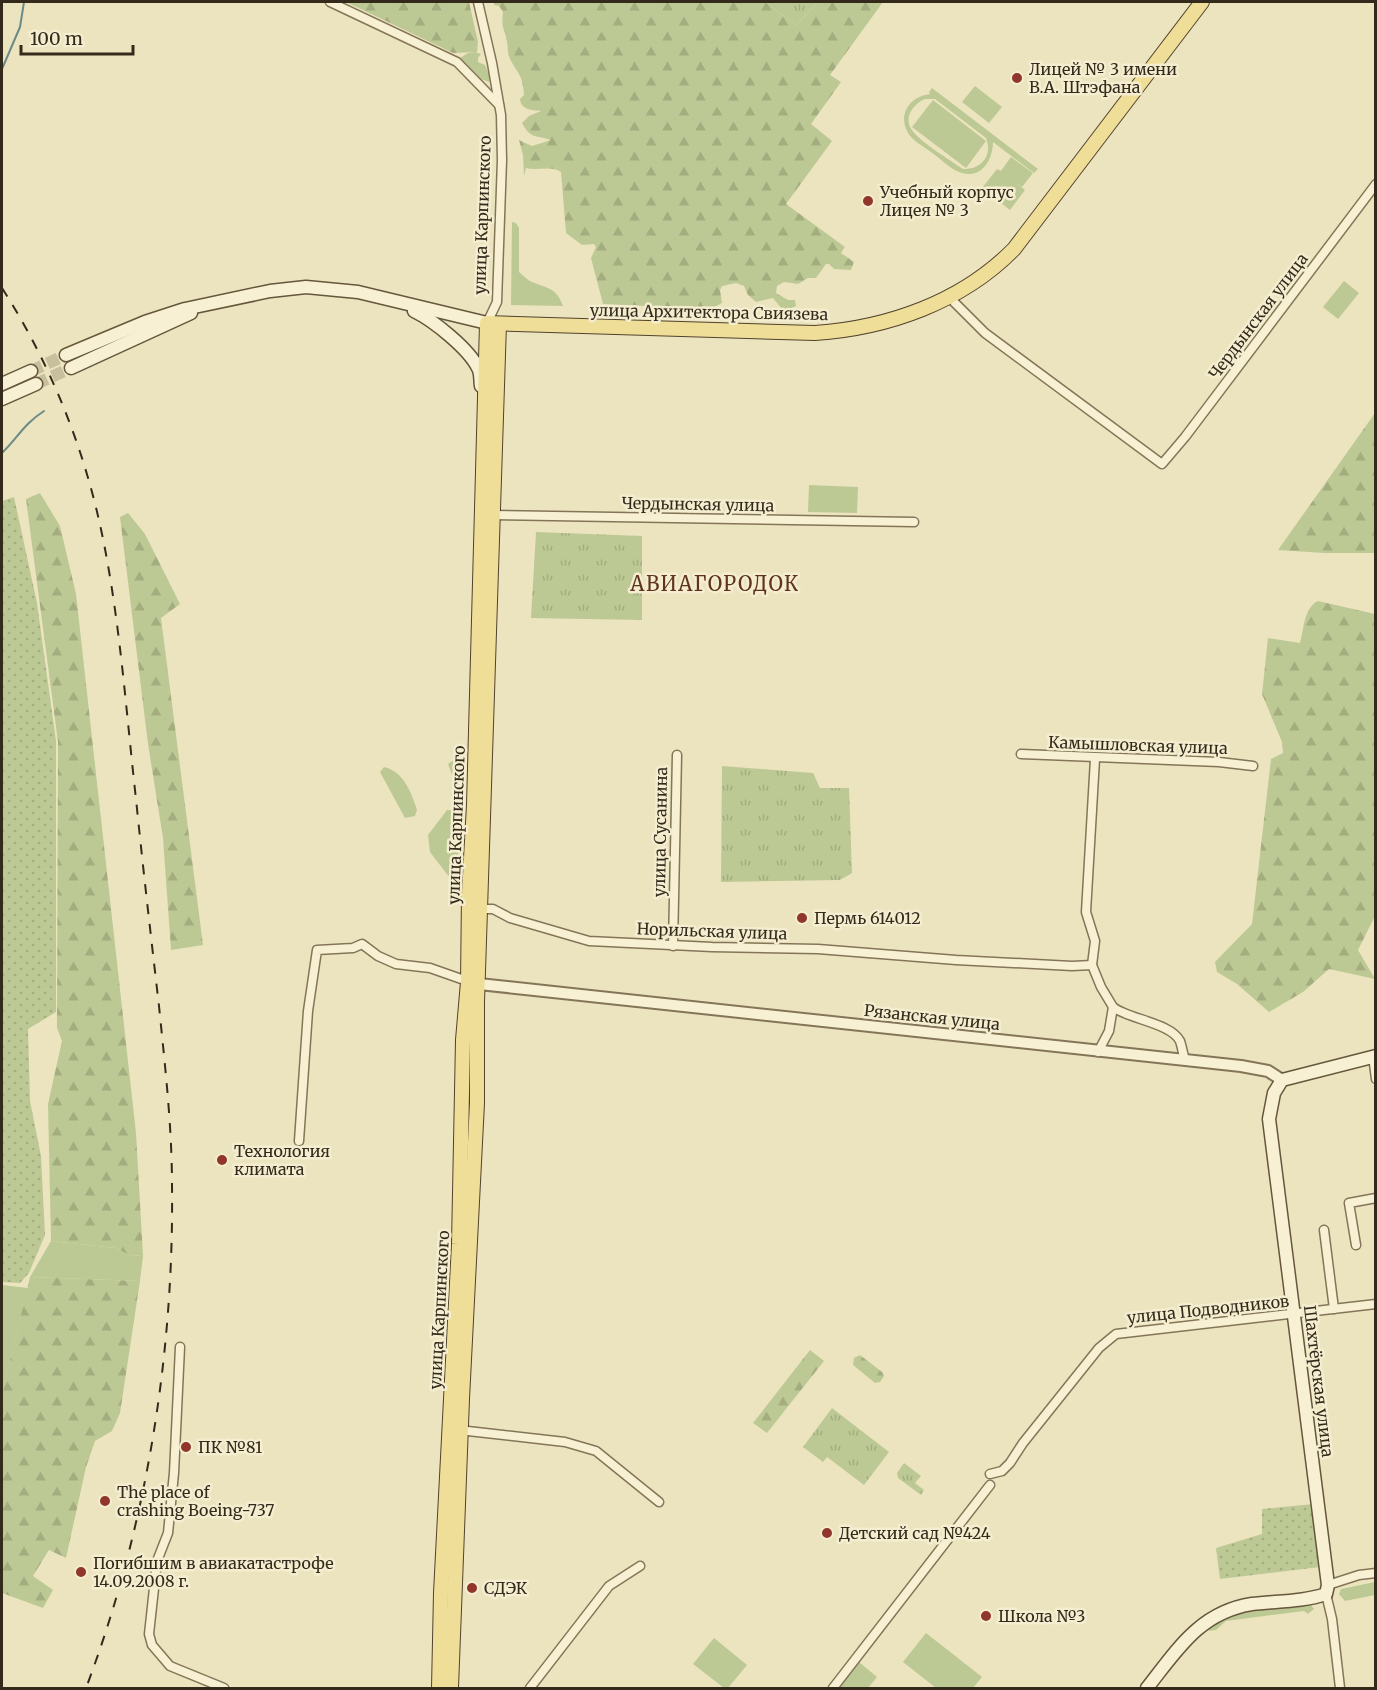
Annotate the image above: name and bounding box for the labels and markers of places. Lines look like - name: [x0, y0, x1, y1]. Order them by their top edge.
- place label: Лицей № 3 имени В.А. Штэфана: [1029, 59, 1177, 97]
- marker: Лицей № 3 имени В.А. Штэфана: [1010, 71, 1024, 85]
- place label: Учебный корпус Лицея № 3: [879, 182, 1014, 220]
- marker: Учебный корпус Лицея № 3: [861, 194, 875, 208]
- place label: Пермь 614012: [814, 908, 921, 928]
- marker: Пермь 614012: [795, 911, 809, 925]
- place label: Технология климата: [234, 1141, 330, 1179]
- marker: Технология климата: [215, 1153, 229, 1167]
- place label: ПК №81: [198, 1437, 262, 1457]
- marker: ПК №81: [179, 1440, 193, 1454]
- place label: The place of crashing Boeing-737: [117, 1482, 274, 1520]
- marker: The place of crashing Boeing-737: [98, 1494, 112, 1508]
- place label: Детский сад №424: [839, 1523, 991, 1543]
- marker: Детский сад №424: [820, 1526, 834, 1540]
- place label: Погибшим в авиакатастрофе 14.09.2008 г.: [93, 1553, 334, 1591]
- marker: Погибшим в авиакатастрофе 14.09.2008 г.: [74, 1565, 88, 1579]
- place label: СДЭК: [484, 1578, 528, 1598]
- marker: СДЭК: [465, 1581, 479, 1595]
- place label: Школа №3: [998, 1606, 1085, 1626]
- marker: Школа №3: [979, 1609, 993, 1623]

